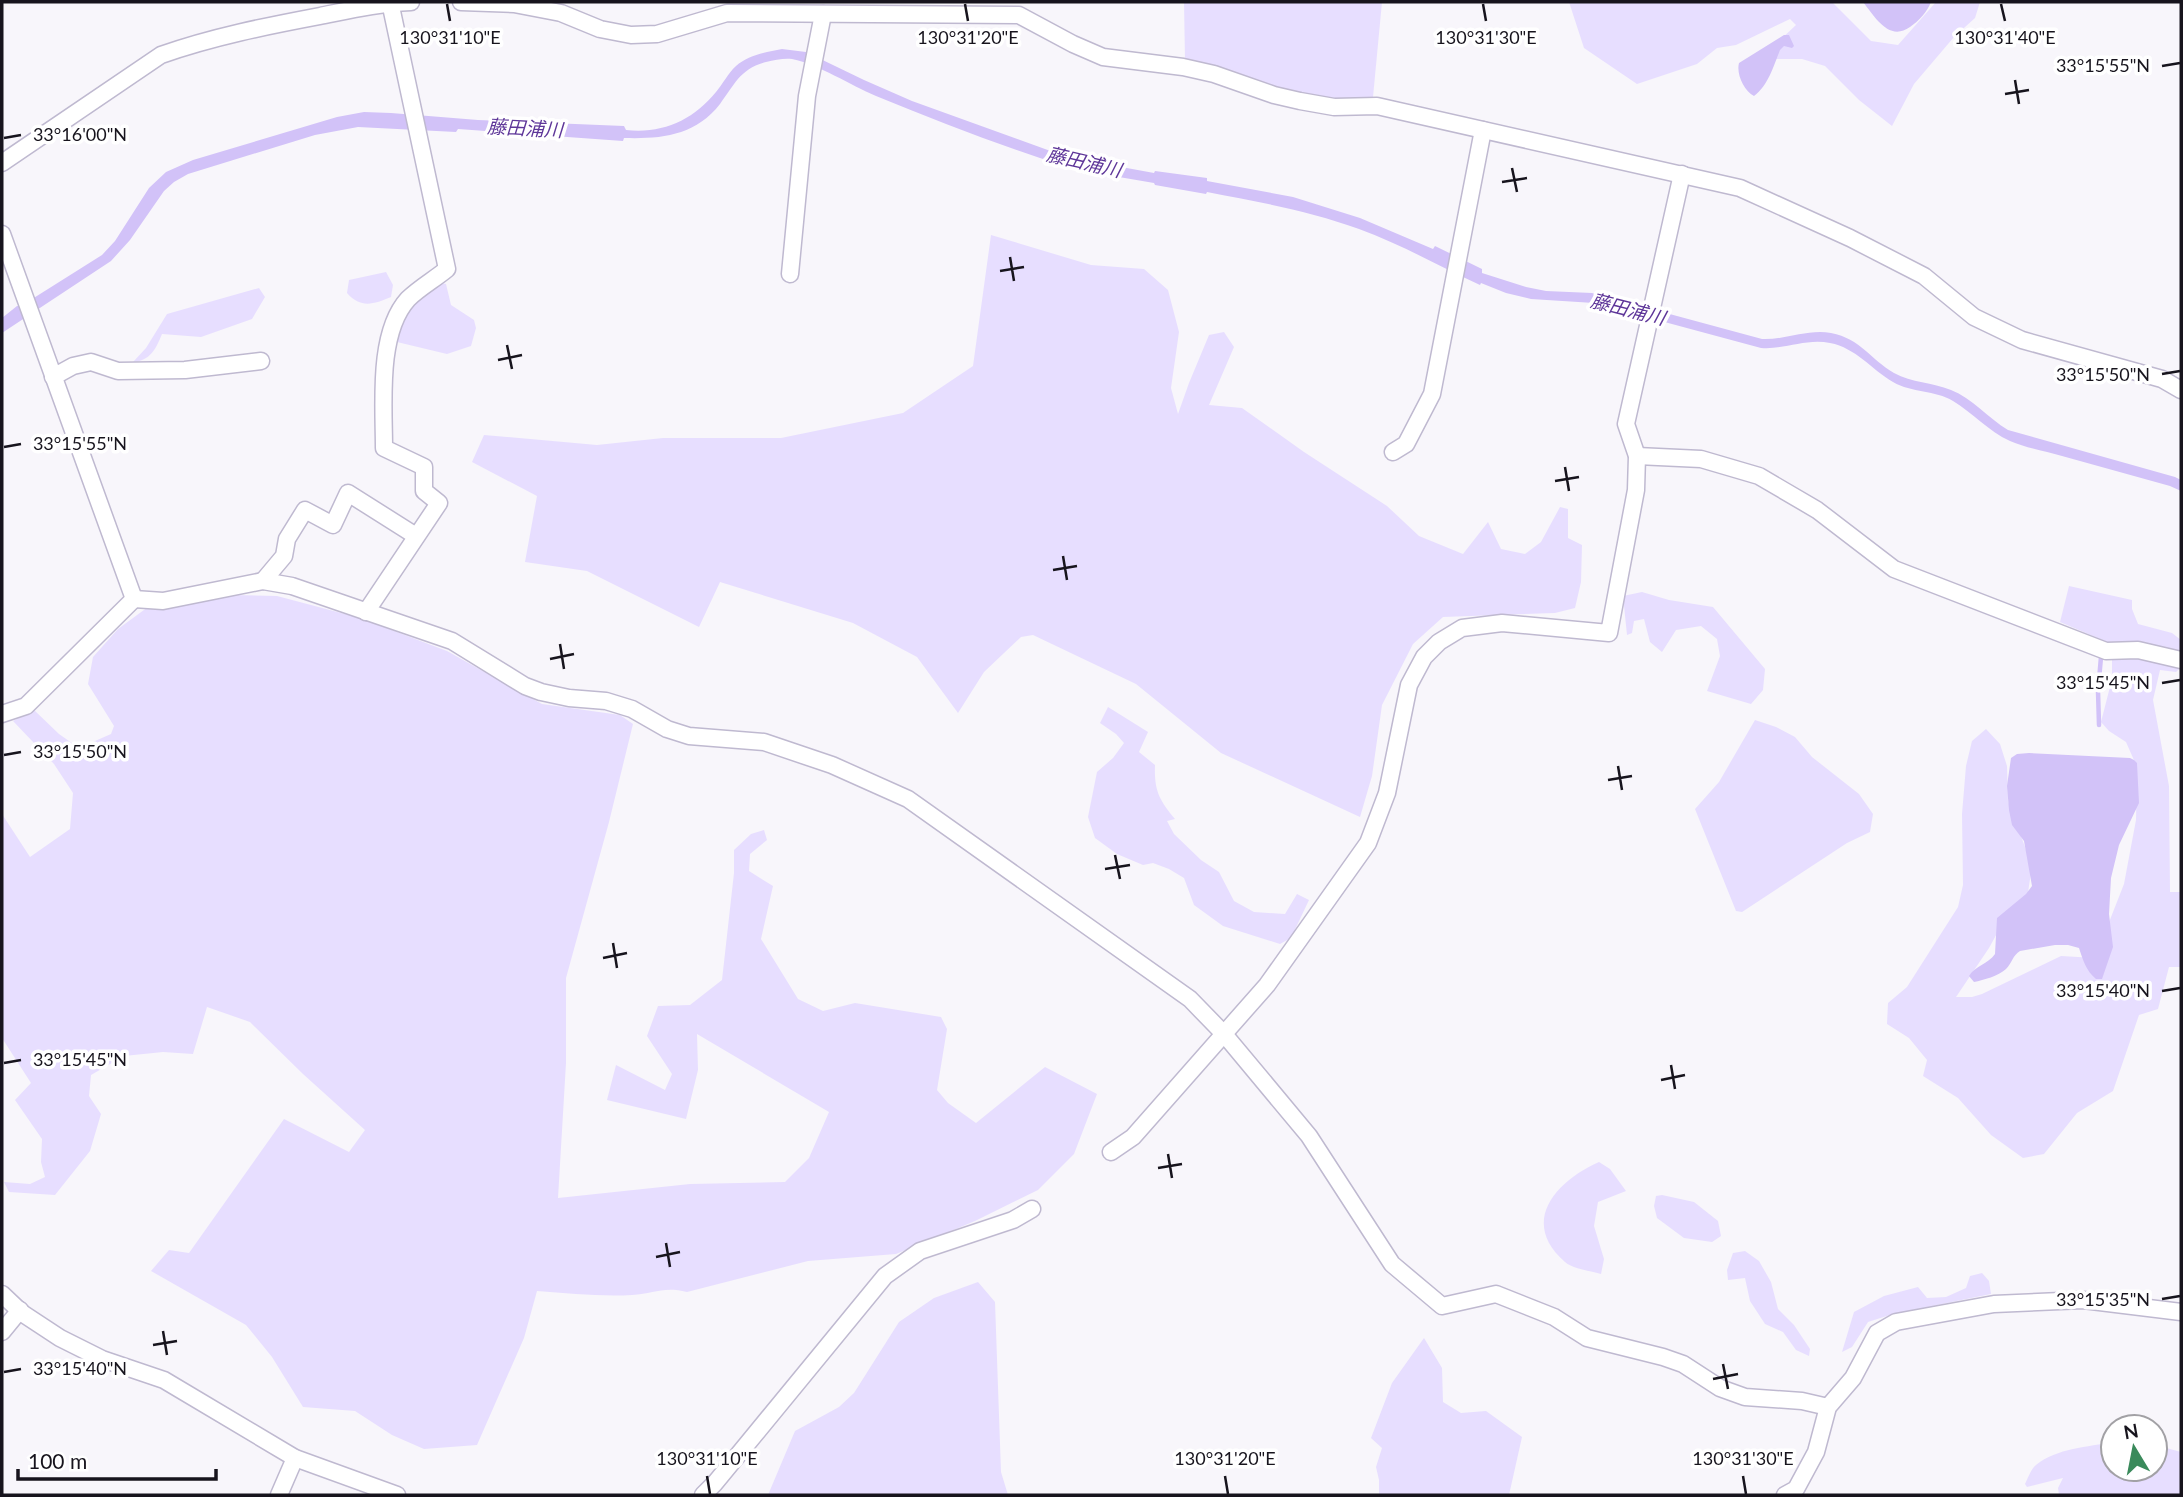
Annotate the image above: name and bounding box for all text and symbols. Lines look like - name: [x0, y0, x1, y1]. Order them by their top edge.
- text: 130°31'10"E: [399, 26, 501, 48]
- text: 130°31'20"E: [917, 26, 1019, 48]
- text: 130°31'30"E: [1435, 26, 1537, 48]
- text: 130°31'40"E: [1954, 26, 2056, 48]
- text: 33°15'55"N: [2056, 54, 2150, 76]
- water label: 藤田浦川: [486, 114, 566, 141]
- text: 33°16'00"N: [33, 123, 127, 145]
- water label: 藤田浦川: [1044, 142, 1126, 182]
- water label: 藤田浦川: [1588, 288, 1670, 329]
- text: 33°15'50"N: [2056, 363, 2150, 385]
- text: 33°15'55"N: [33, 432, 127, 454]
- text: 33°15'45"N: [2056, 671, 2150, 693]
- text: 33°15'50"N: [33, 740, 127, 762]
- text: 33°15'40"N: [2056, 979, 2150, 1001]
- text: 33°15'45"N: [33, 1048, 127, 1070]
- text: 33°15'35"N: [2056, 1288, 2150, 1310]
- text: 33°15'40"N: [33, 1357, 127, 1379]
- north arrow: [2099, 1413, 2169, 1483]
- text: N: [2122, 1418, 2140, 1443]
- scale bar: [18, 1438, 215, 1482]
- text: 130°31'10"E: [656, 1447, 758, 1469]
- text: 130°31'20"E: [1174, 1447, 1276, 1469]
- text: 130°31'30"E: [1692, 1447, 1794, 1469]
- text: 100 m: [28, 1448, 87, 1473]

